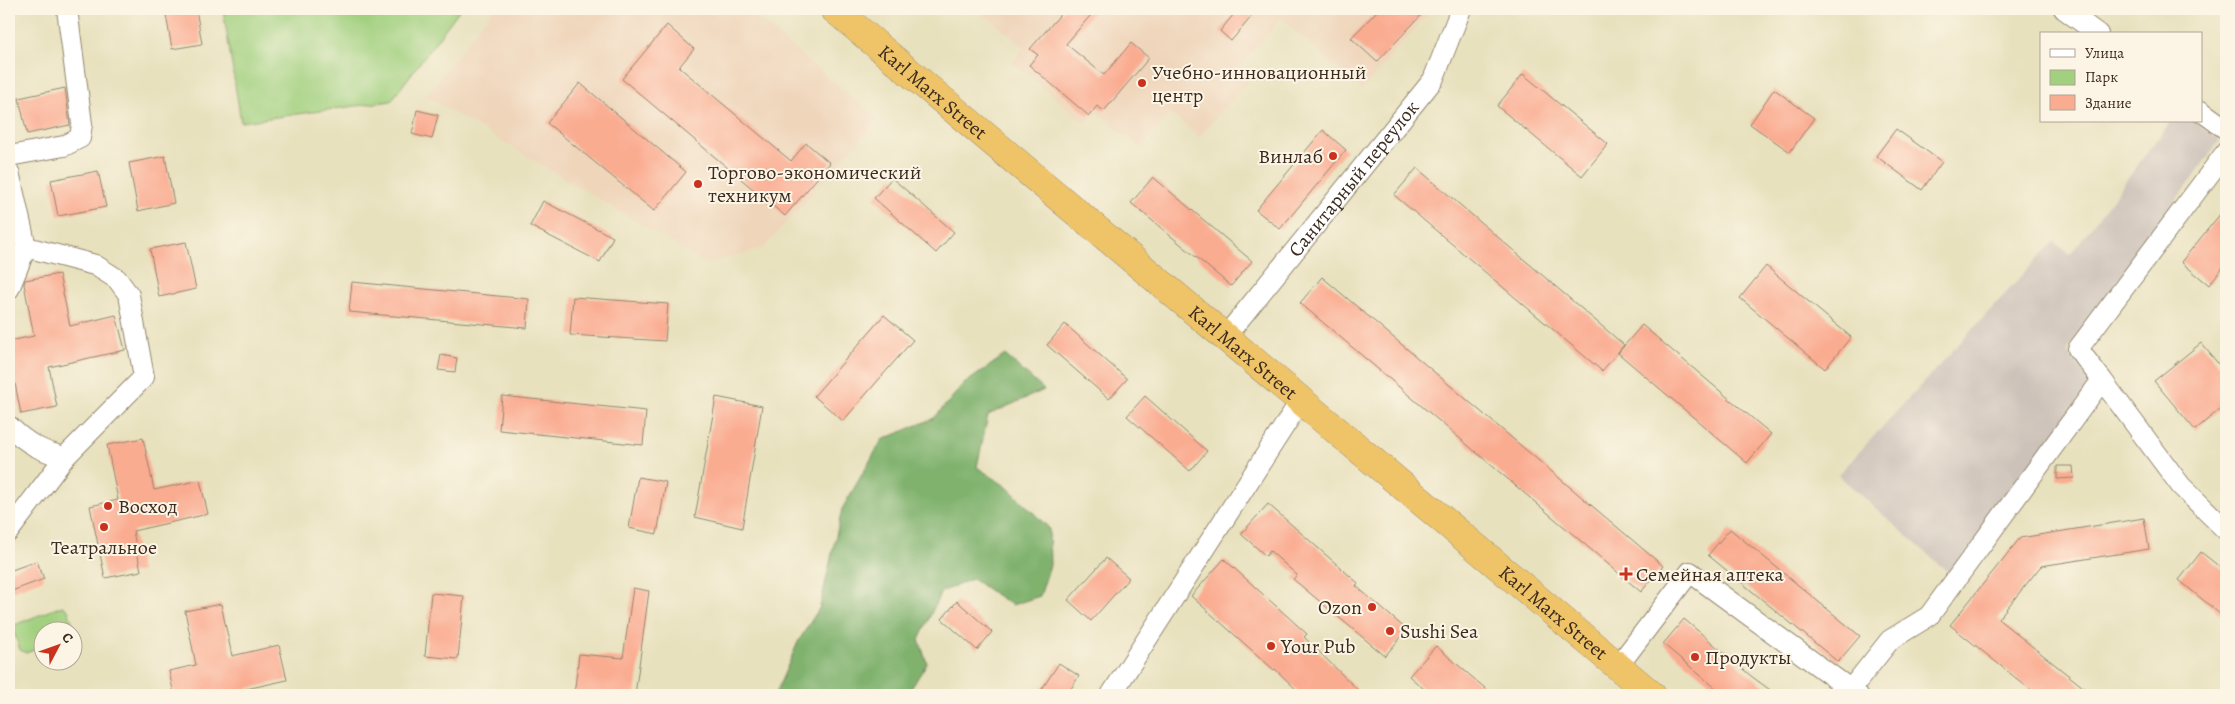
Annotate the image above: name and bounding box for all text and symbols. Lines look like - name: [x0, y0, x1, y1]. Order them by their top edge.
- legend: [2040, 32, 2202, 122]
- street label: Karl Marx Street: [873, 38, 993, 146]
- text: Улица: [2085, 43, 2124, 63]
- place label: Учебно-инновационный центр: [1152, 59, 1366, 109]
- text: Парк: [2085, 67, 2118, 87]
- marker: Учебно-инновационный центр: [1136, 77, 1148, 89]
- text: Здание: [2085, 93, 2132, 113]
- street label: Санитарный переулок: [1282, 94, 1425, 262]
- place label: Винлаб: [1258, 143, 1323, 170]
- marker: Винлаб: [1327, 150, 1339, 162]
- place label: Торгово-экономический техникум: [708, 159, 921, 209]
- marker: Торгово-экономический техникум: [692, 178, 704, 190]
- street label: Karl Marx Street: [1183, 299, 1304, 406]
- place label: Восход: [118, 493, 178, 520]
- marker: Восход: [102, 500, 114, 512]
- marker: Театральное: [98, 521, 110, 533]
- place label: Театральное: [51, 534, 157, 561]
- street label: Karl Marx Street: [1493, 559, 1614, 666]
- place label: Семейная аптека: [1636, 561, 1785, 588]
- marker: Семейная аптека: [1620, 568, 1632, 580]
- place label: Ozon: [1318, 594, 1362, 621]
- marker: Ozon: [1366, 601, 1378, 613]
- place label: Sushi Sea: [1400, 618, 1479, 645]
- north arrow: [32, 622, 82, 672]
- marker: Sushi Sea: [1384, 625, 1396, 637]
- text: С: [57, 628, 78, 648]
- place label: Your Pub: [1280, 633, 1355, 660]
- marker: Your Pub: [1265, 640, 1277, 652]
- place label: Продукты: [1705, 644, 1791, 671]
- marker: Продукты: [1689, 651, 1701, 663]

